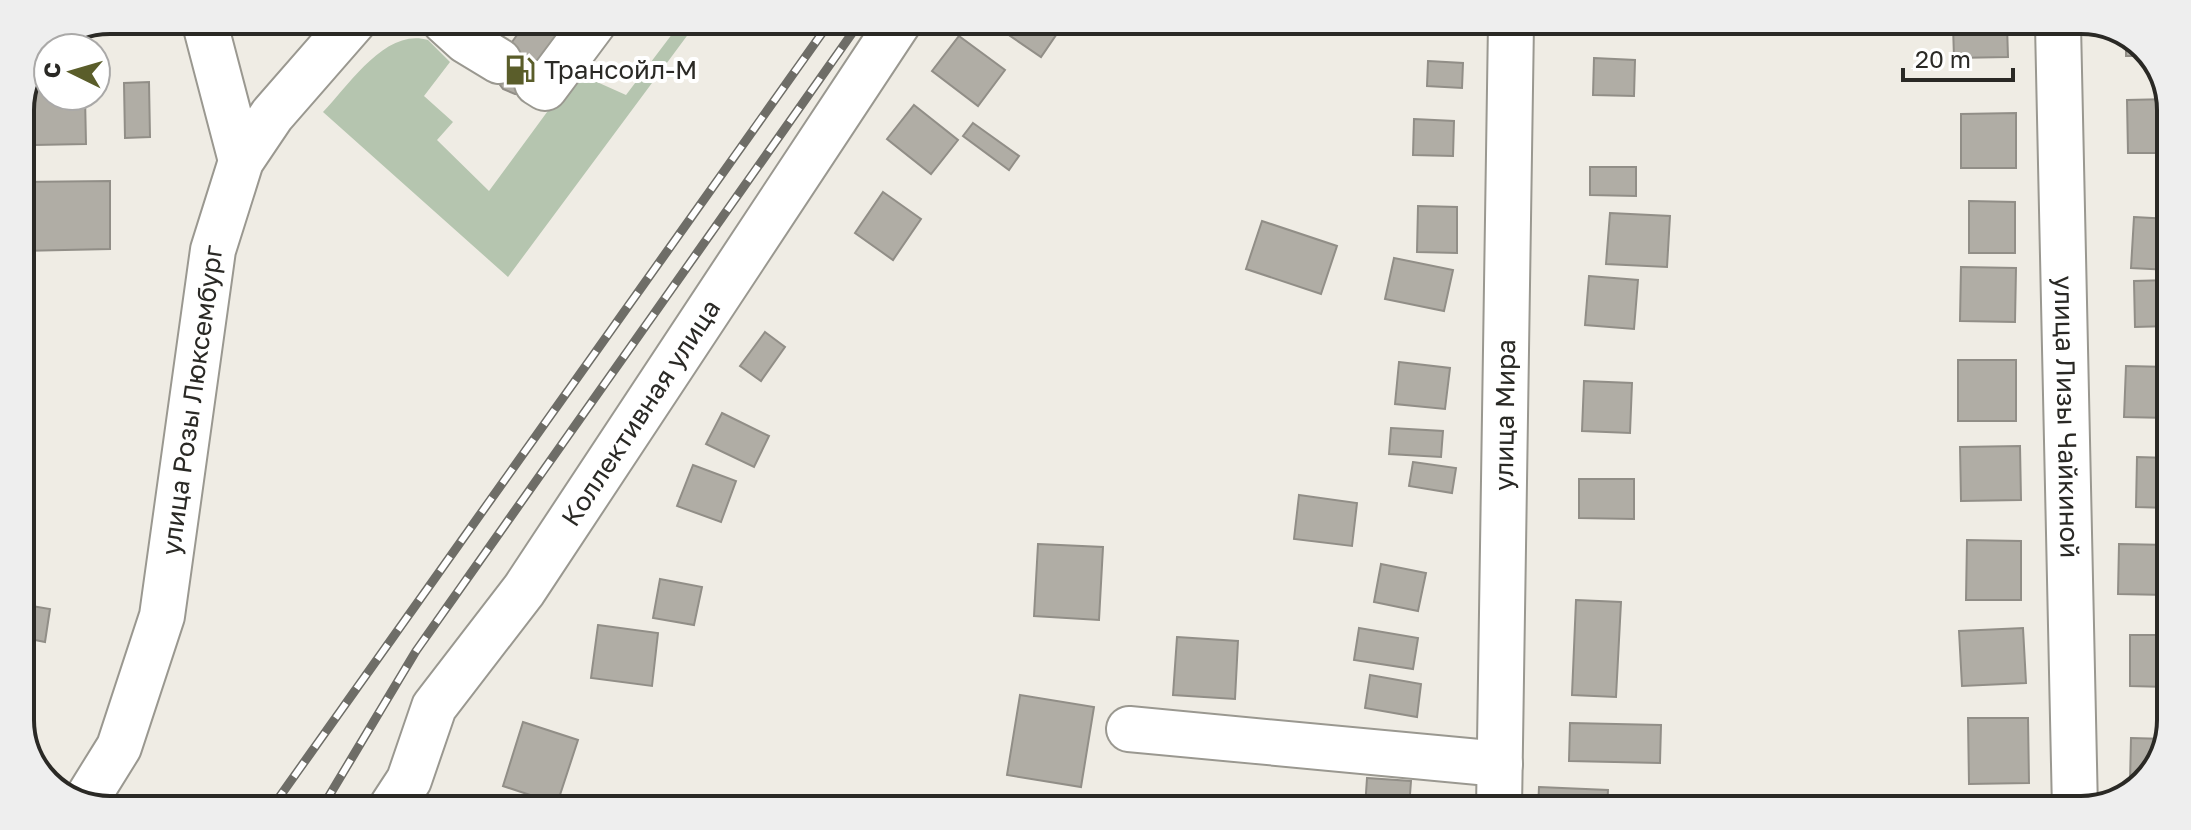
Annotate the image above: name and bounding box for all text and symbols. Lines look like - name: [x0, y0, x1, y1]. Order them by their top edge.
- north arrow: [32, 32, 112, 112]
- scale bar: [1903, 32, 2013, 82]
- text: 20 m: [1915, 44, 1971, 73]
- fuel station icon: Трансойл-М: [503, 53, 537, 87]
- place label: Трансойл-М: [544, 54, 697, 85]
- text: С: [37, 61, 66, 79]
- street label: улица Розы Люксембург: [155, 243, 229, 557]
- street label: улица Лизы Чайкиной: [2048, 275, 2086, 558]
- street label: Коллективная улица: [555, 294, 726, 532]
- street label: улица Мира: [1488, 339, 1521, 491]

